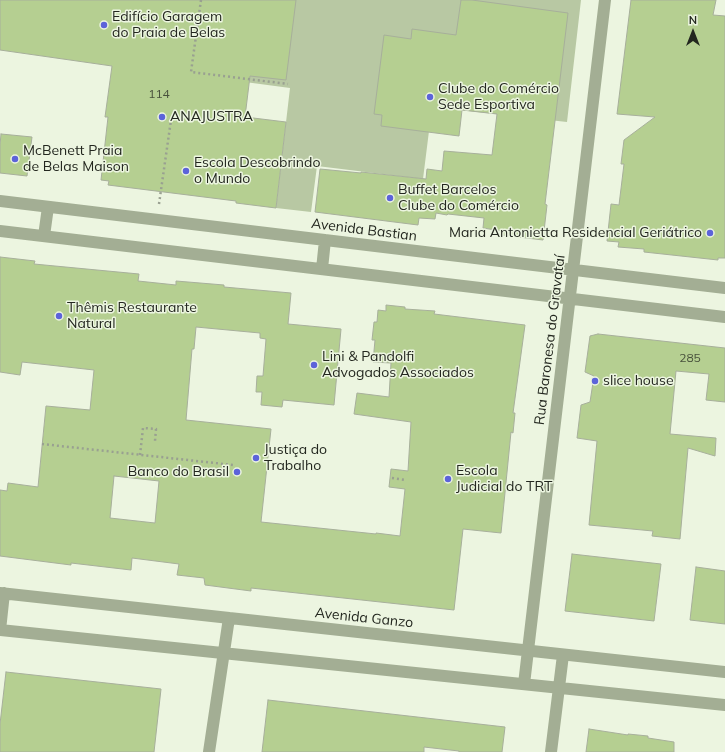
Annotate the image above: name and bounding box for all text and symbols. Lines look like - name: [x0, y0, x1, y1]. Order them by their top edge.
- place label: Edifício Garagem do Praia de Belas: [112, 9, 225, 42]
- north arrow: [673, 12, 713, 52]
- text: N: [689, 13, 697, 27]
- marker: Edifício Garagem do Praia de Belas: [99, 20, 109, 30]
- place label: Clube do Comércio Sede Esportiva: [438, 81, 559, 114]
- house number: 114: [148, 87, 170, 101]
- marker: Clube do Comércio Sede Esportiva: [425, 92, 435, 102]
- place label: ANAJUSTRA: [170, 109, 253, 125]
- marker: ANAJUSTRA: [157, 112, 167, 122]
- place label: McBenett Praia de Belas Maison: [23, 143, 129, 176]
- marker: McBenett Praia de Belas Maison: [10, 154, 20, 164]
- place label: Escola Descobrindo o Mundo: [194, 155, 320, 188]
- marker: Escola Descobrindo o Mundo: [181, 166, 191, 176]
- place label: Buffet Barcelos Clube do Comércio: [398, 182, 519, 214]
- marker: Buffet Barcelos Clube do Comércio: [385, 193, 395, 203]
- street label: Avenida Bastian: [310, 215, 418, 245]
- place label: Maria Antonietta Residencial Geriátrico: [449, 225, 702, 241]
- marker: Maria Antonietta Residencial Geriátrico: [705, 228, 715, 238]
- street label: Rua Baronesa do Gravataí: [531, 254, 569, 426]
- place label: Thêmis Restaurante Natural: [67, 300, 197, 332]
- marker: Thêmis Restaurante Natural: [54, 311, 64, 321]
- place label: Lini & Pandolfi Advogados Associados: [322, 349, 474, 382]
- house number: 285: [679, 351, 701, 365]
- marker: Lini & Pandolfi Advogados Associados: [309, 360, 319, 370]
- place label: slice house: [603, 373, 674, 389]
- marker: slice house: [590, 376, 600, 386]
- place label: Justiça do Trabalho: [264, 442, 327, 474]
- marker: Justiça do Trabalho: [251, 453, 261, 463]
- place label: Escola Judicial do TRT: [456, 463, 552, 496]
- place label: Banco do Brasil: [128, 464, 229, 480]
- marker: Banco do Brasil: [232, 467, 242, 477]
- marker: Escola Judicial do TRT: [443, 474, 453, 484]
- street label: Avenida Ganzo: [314, 604, 414, 632]

